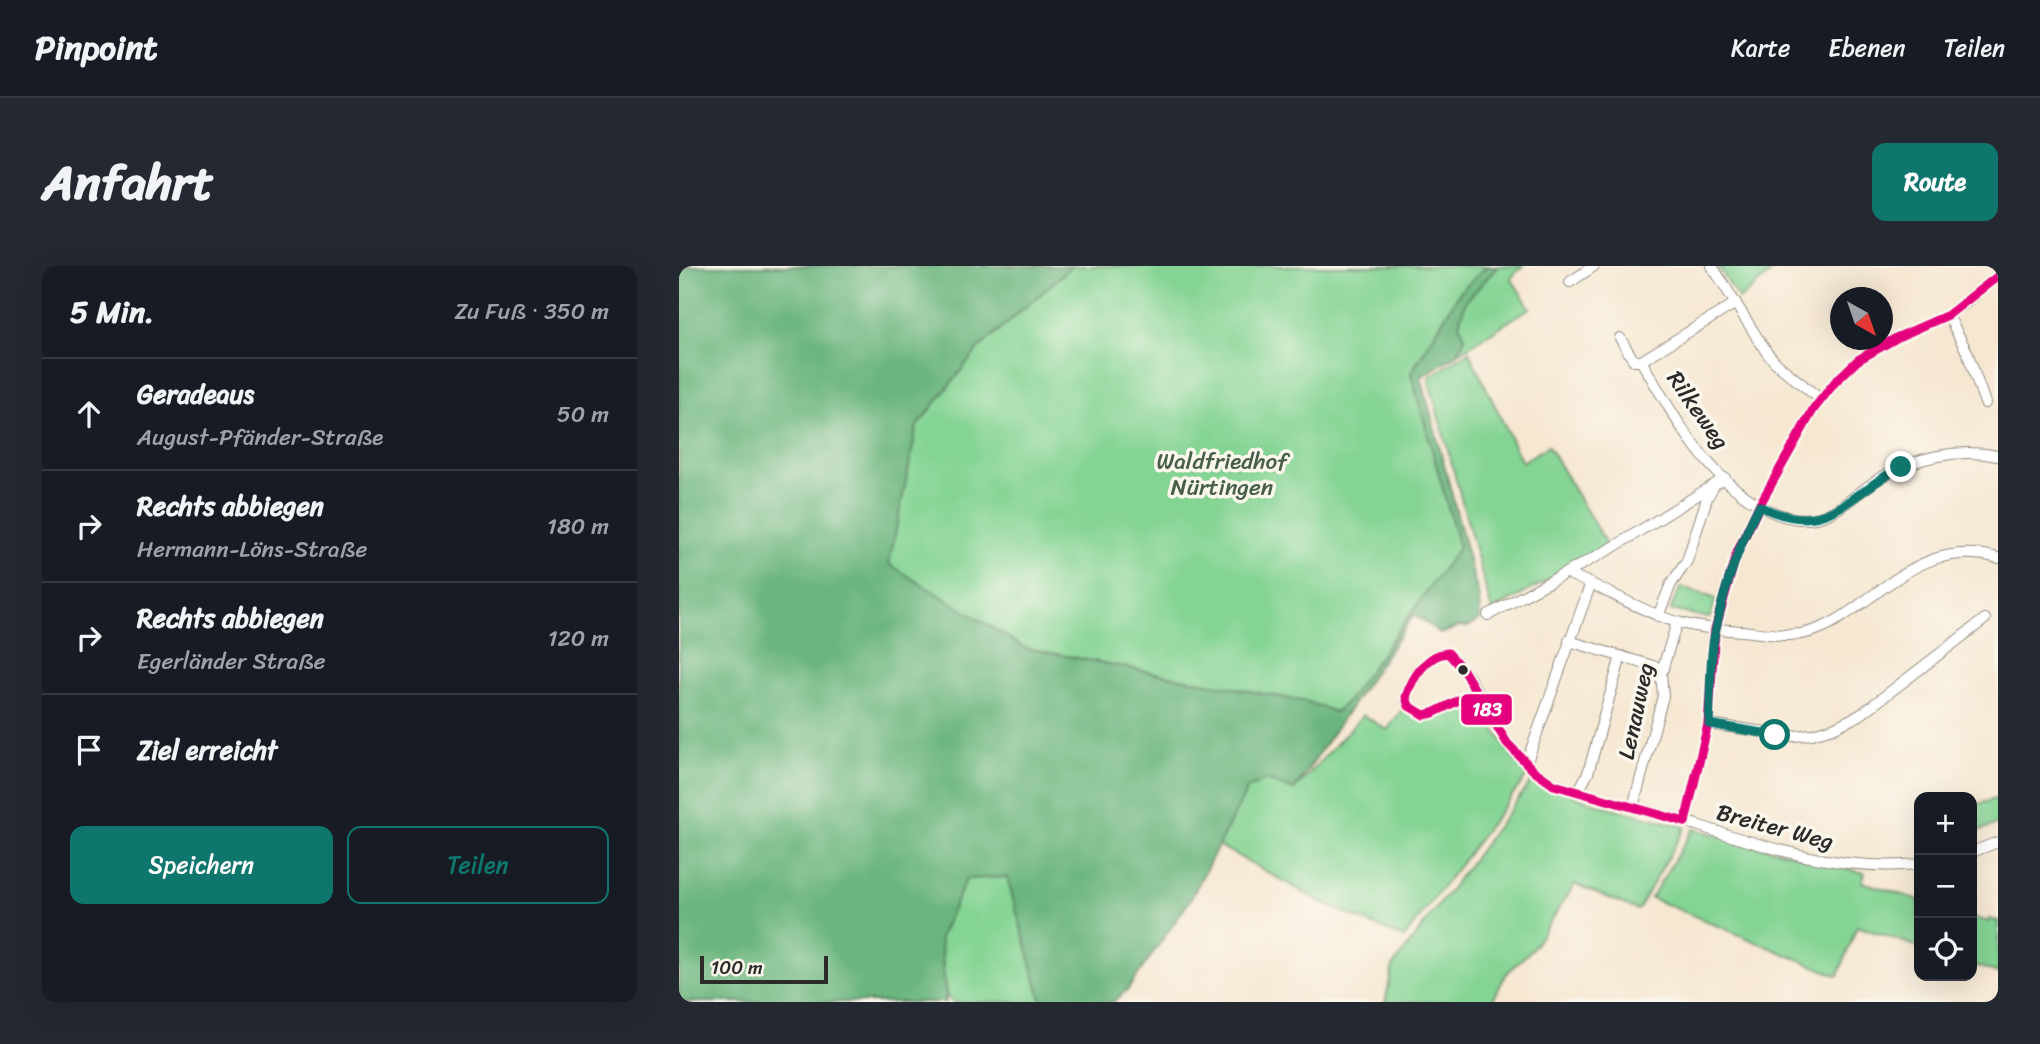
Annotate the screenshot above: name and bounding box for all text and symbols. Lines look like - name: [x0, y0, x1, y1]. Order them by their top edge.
- text: Pinpoint: [35, 19, 158, 77]
- text: Karte: [1731, 27, 1790, 69]
- text: Ebenen: [1828, 27, 1906, 69]
- text: Teilen: [1944, 27, 2005, 69]
- text: Anfahrt: [42, 139, 214, 226]
- button: Route: [1872, 143, 1998, 221]
- text: 5 Min.: [70, 285, 154, 339]
- north arrow: [1830, 287, 1893, 350]
- text: Zu Fuß · 350 m: [454, 291, 609, 332]
- street label: Rilkeweg: [1656, 362, 1741, 459]
- text: Geradeaus: [137, 371, 254, 417]
- text: 50 m: [557, 394, 609, 435]
- icon: ahead: [70, 395, 108, 433]
- text: August-Pfänder-Straße: [137, 417, 383, 458]
- park label: Waldfriedhof Nürtingen: [1157, 441, 1290, 508]
- route end: [1885, 451, 1916, 482]
- text: Rechts abbiegen: [137, 483, 324, 529]
- text: 180 m: [547, 506, 609, 547]
- icon: right: [70, 507, 108, 545]
- text: Hermann-Löns-Straße: [137, 529, 367, 570]
- text: Rechts abbiegen: [137, 595, 324, 641]
- text: 120 m: [548, 618, 609, 659]
- icon: right: [70, 619, 108, 657]
- text: Egerländer Straße: [137, 641, 326, 682]
- street label: Lenauweg: [1606, 659, 1666, 763]
- unlabelled marker: [1456, 663, 1470, 677]
- line badge: 183: [1460, 693, 1513, 726]
- text: 183: [1472, 693, 1503, 726]
- route start: [1759, 719, 1790, 750]
- text: Ziel erreicht: [137, 727, 277, 773]
- icon: arrive: [70, 731, 108, 769]
- street label: Breiter Weg: [1712, 792, 1839, 862]
- map controls: [1914, 792, 1977, 981]
- button: +: [1914, 792, 1977, 855]
- button: Speichern: [70, 826, 333, 904]
- button: Teilen: [347, 826, 609, 904]
- button: −: [1914, 855, 1977, 918]
- button: locate: [1914, 918, 1977, 981]
- text: 100 m: [711, 951, 763, 984]
- scale bar: [700, 953, 828, 985]

